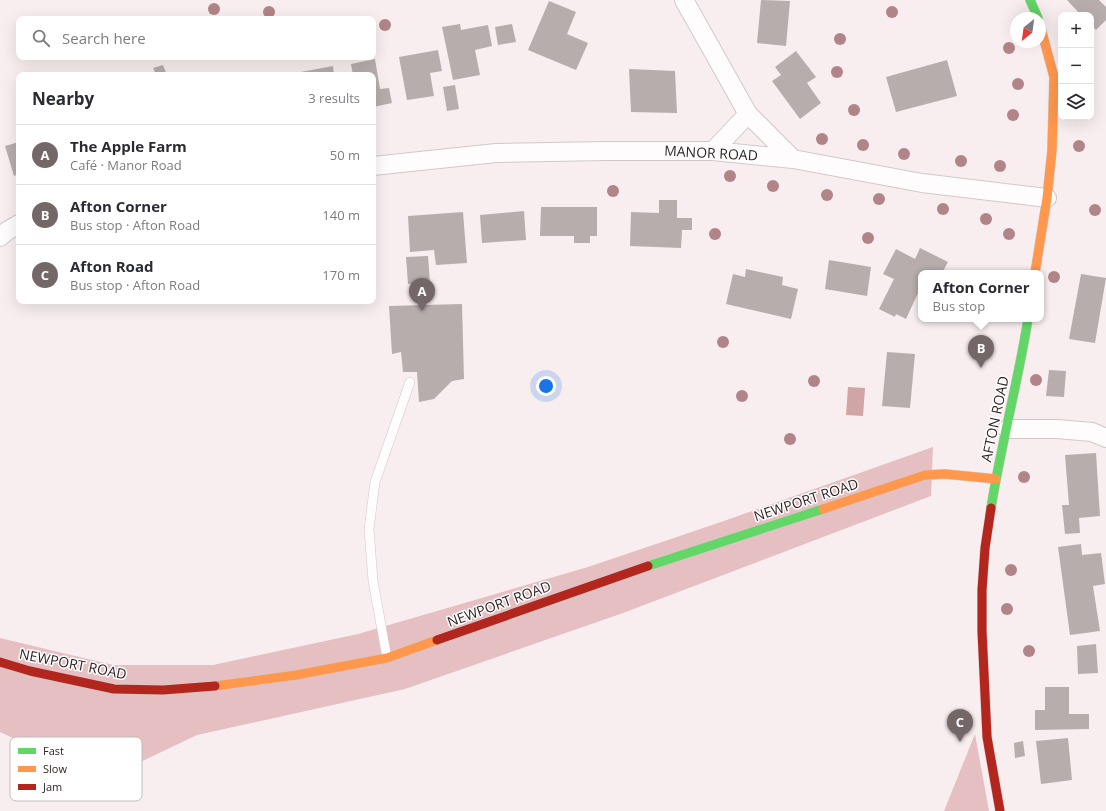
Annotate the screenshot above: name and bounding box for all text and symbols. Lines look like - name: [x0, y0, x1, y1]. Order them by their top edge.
- north arrow: [1010, 12, 1046, 48]
- map controls: [1058, 12, 1094, 120]
- button: +: [1058, 12, 1094, 48]
- search box: [16, 16, 376, 60]
- icon: search: [30, 27, 52, 49]
- text: Search here: [62, 28, 146, 48]
- button: −: [1058, 48, 1094, 84]
- button: layers: [1058, 84, 1094, 120]
- text: Nearby: [32, 87, 94, 110]
- text: 3 results: [308, 89, 360, 107]
- text: The Apple Farm: [70, 136, 187, 156]
- street label: MANOR ROAD: [664, 141, 758, 164]
- text: A: [41, 146, 49, 164]
- text: 50 m: [330, 146, 360, 164]
- text: Café · Manor Road: [70, 156, 182, 174]
- text: Afton Corner: [70, 196, 167, 216]
- text: B: [41, 206, 49, 224]
- text: 140 m: [322, 206, 360, 224]
- text: Bus stop · Afton Road: [70, 216, 200, 234]
- text: Afton Road: [70, 256, 153, 276]
- text: C: [41, 266, 49, 284]
- text: 170 m: [322, 266, 360, 284]
- popup: [918, 270, 1044, 322]
- text: Bus stop · Afton Road: [70, 276, 200, 294]
- text: Afton Corner: [933, 277, 1029, 297]
- pin: A: [409, 278, 435, 311]
- text: Bus stop: [933, 297, 985, 315]
- pin: B: [968, 335, 994, 368]
- street label: AFTON ROAD: [976, 374, 1013, 464]
- your location: [536, 376, 556, 396]
- street label: NEWPORT ROAD: [751, 474, 861, 525]
- street label: NEWPORT ROAD: [444, 576, 553, 631]
- street label: NEWPORT ROAD: [18, 644, 128, 683]
- pin: C: [947, 709, 973, 742]
- legend: [10, 737, 142, 801]
- text: Fast: [43, 743, 64, 758]
- text: Slow: [43, 761, 67, 776]
- text: Jam: [42, 779, 62, 794]

